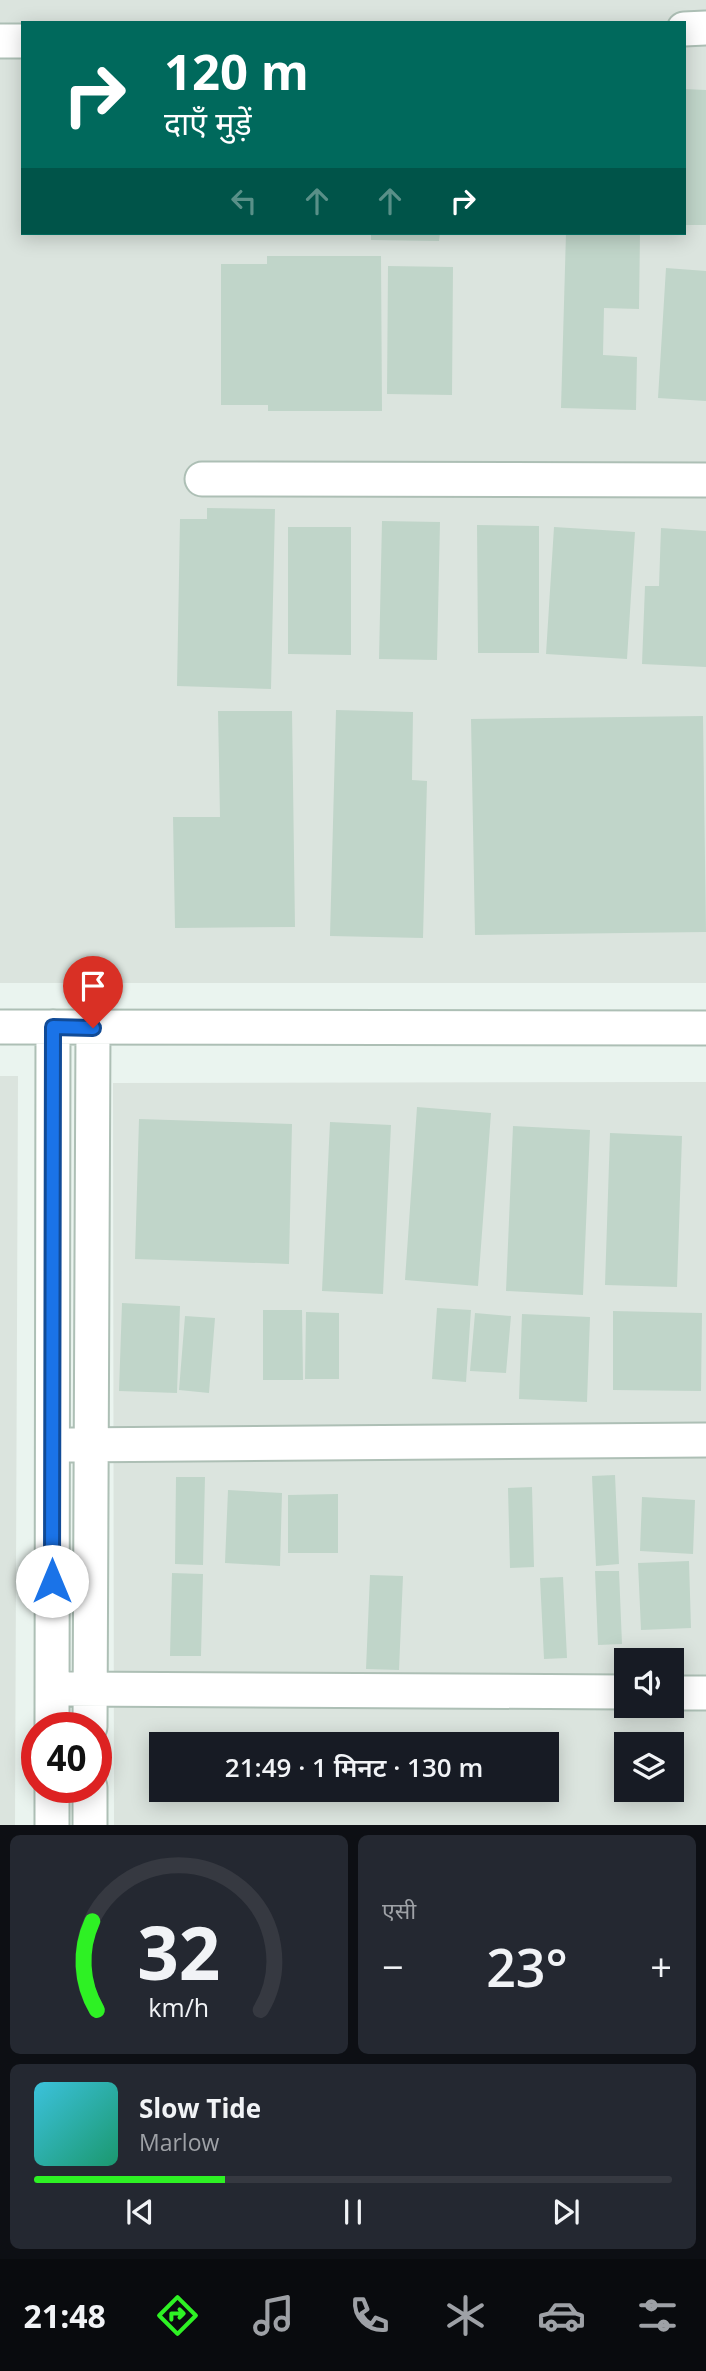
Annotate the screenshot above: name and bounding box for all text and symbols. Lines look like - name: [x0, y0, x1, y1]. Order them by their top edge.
- text: 120 m: [164, 38, 309, 104]
- icon: right: [49, 49, 140, 140]
- text: दाएँ मुड़ें: [164, 101, 252, 144]
- icon: left: [225, 182, 263, 220]
- icon: ahead: [298, 182, 336, 220]
- icon: ahead: [371, 182, 409, 220]
- icon: right: [444, 182, 482, 220]
- pin: [63, 956, 123, 1028]
- icon: arrive: [74, 967, 112, 1005]
- position arrow: [15, 1544, 89, 1618]
- map controls: [614, 1648, 684, 1802]
- button: sound: [614, 1648, 684, 1718]
- speed limit sign: 40: [21, 1712, 112, 1803]
- button: layers: [614, 1732, 684, 1802]
- text: 21:49 · 1 मिनट · 130 m: [225, 1749, 483, 1785]
- text: एसी: [382, 1894, 416, 1926]
- text: 32: [137, 1903, 221, 2002]
- text: 23°: [486, 1931, 568, 2002]
- text: −: [382, 1940, 404, 1992]
- text: +: [650, 1940, 672, 1992]
- text: km/h: [149, 1990, 209, 2024]
- text: Slow Tide: [139, 2090, 261, 2126]
- text: Marlow: [139, 2126, 219, 2158]
- icon: previous: [121, 2193, 159, 2231]
- icon: pause: [334, 2193, 372, 2231]
- icon: next: [547, 2193, 585, 2231]
- icon: directions: [153, 2291, 202, 2340]
- icon: music: [249, 2291, 298, 2340]
- icon: phone: [345, 2291, 394, 2340]
- icon: climate: [441, 2291, 490, 2340]
- icon: car: [537, 2291, 586, 2340]
- icon: filters: [633, 2291, 682, 2340]
- text: 21:48: [24, 2294, 106, 2337]

